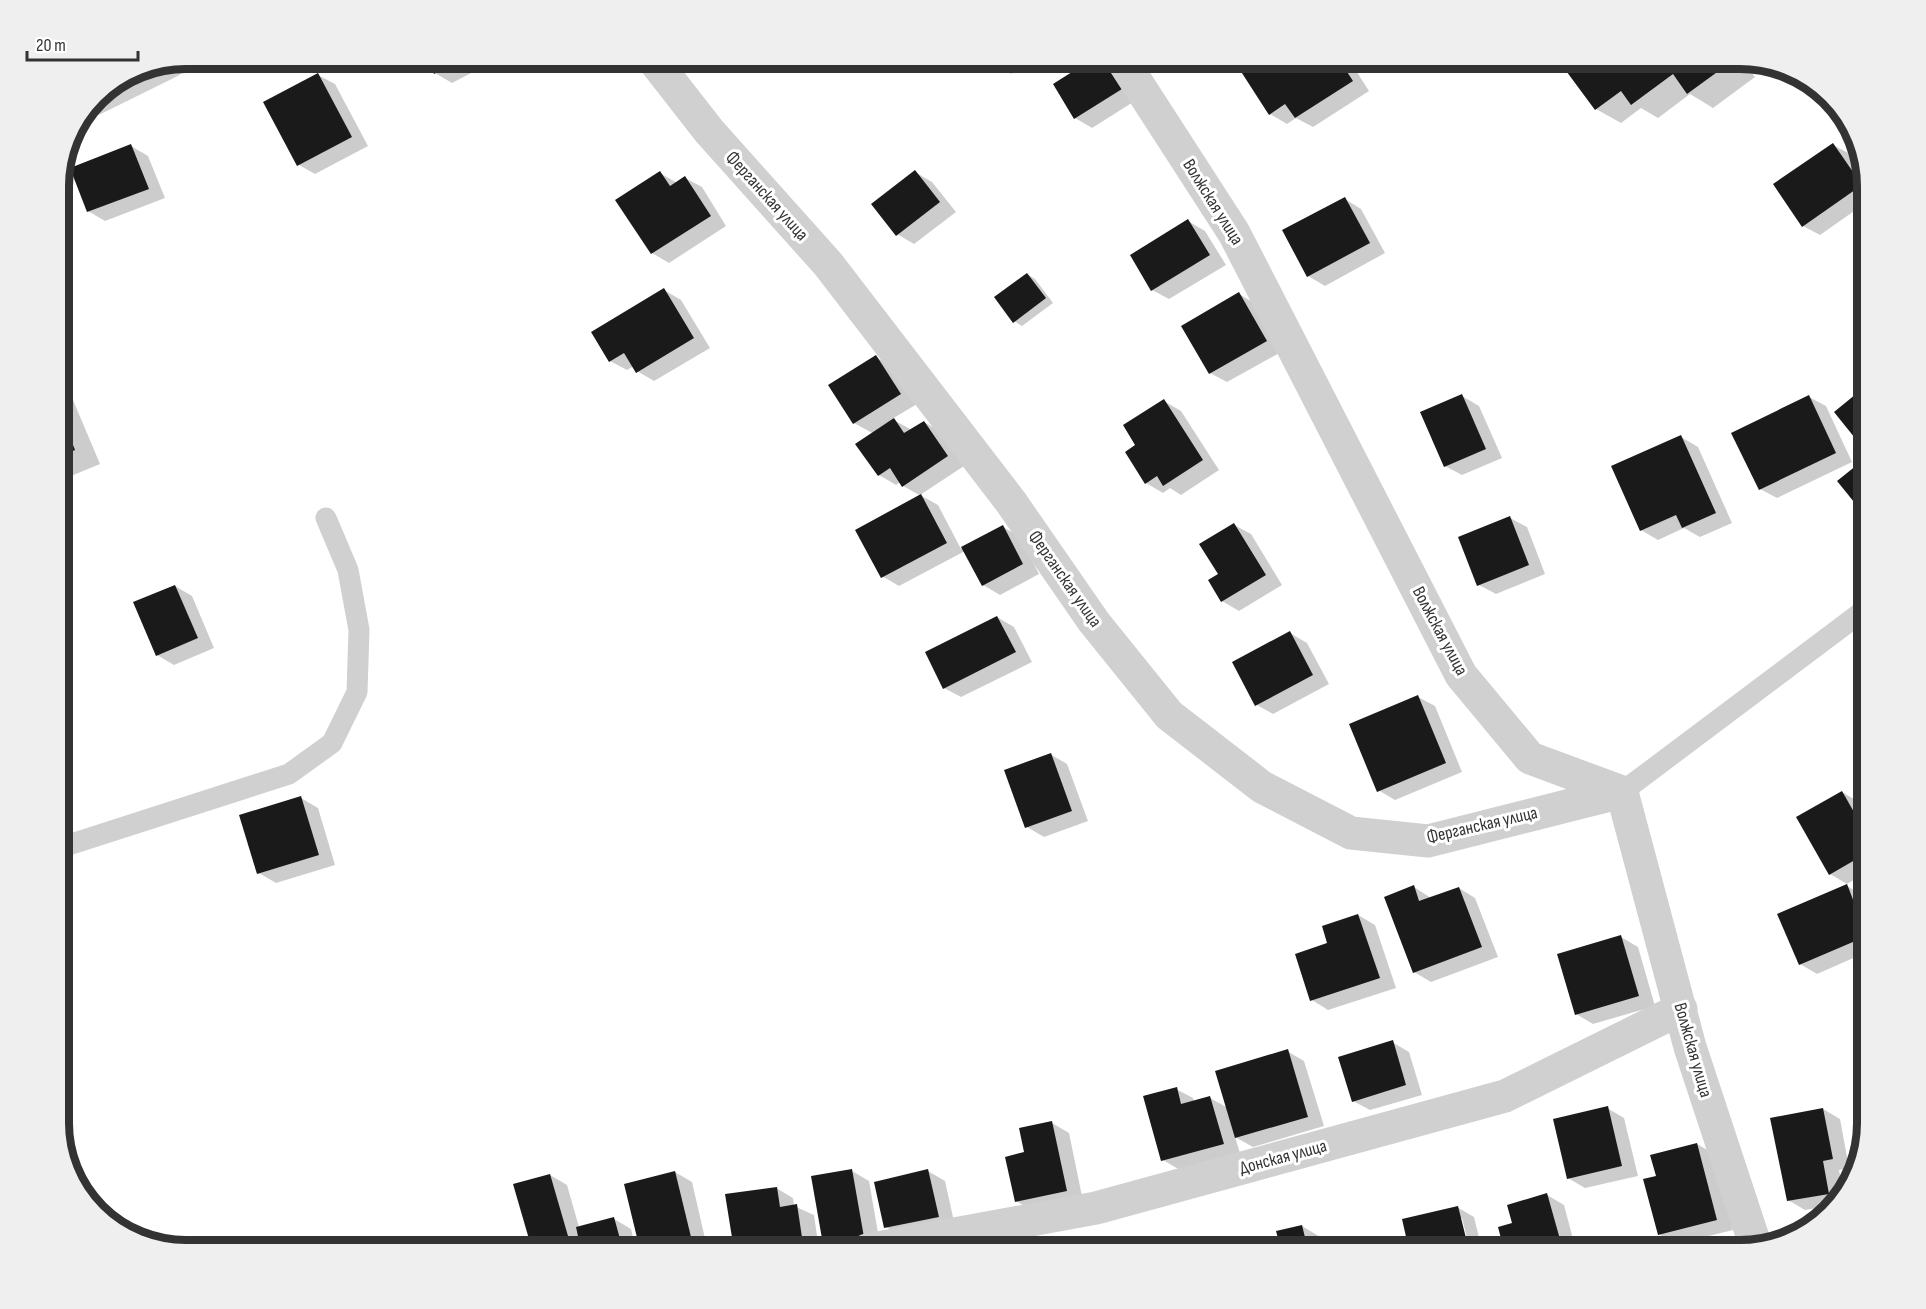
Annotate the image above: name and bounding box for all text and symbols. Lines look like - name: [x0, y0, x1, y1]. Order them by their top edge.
- scale bar: [27, 24, 138, 62]
- text: 20 m: [36, 35, 66, 56]
- street label: Ферганская улица: [721, 147, 813, 245]
- street label: Волжская улица: [1178, 155, 1248, 249]
- street label: Ферганская улица: [1024, 527, 1106, 631]
- street label: Волжская улица: [1408, 583, 1472, 679]
- street label: Ферганская улица: [1425, 802, 1540, 848]
- street label: Волжская улица: [1669, 1000, 1717, 1100]
- street label: Донская улица: [1237, 1135, 1329, 1179]

